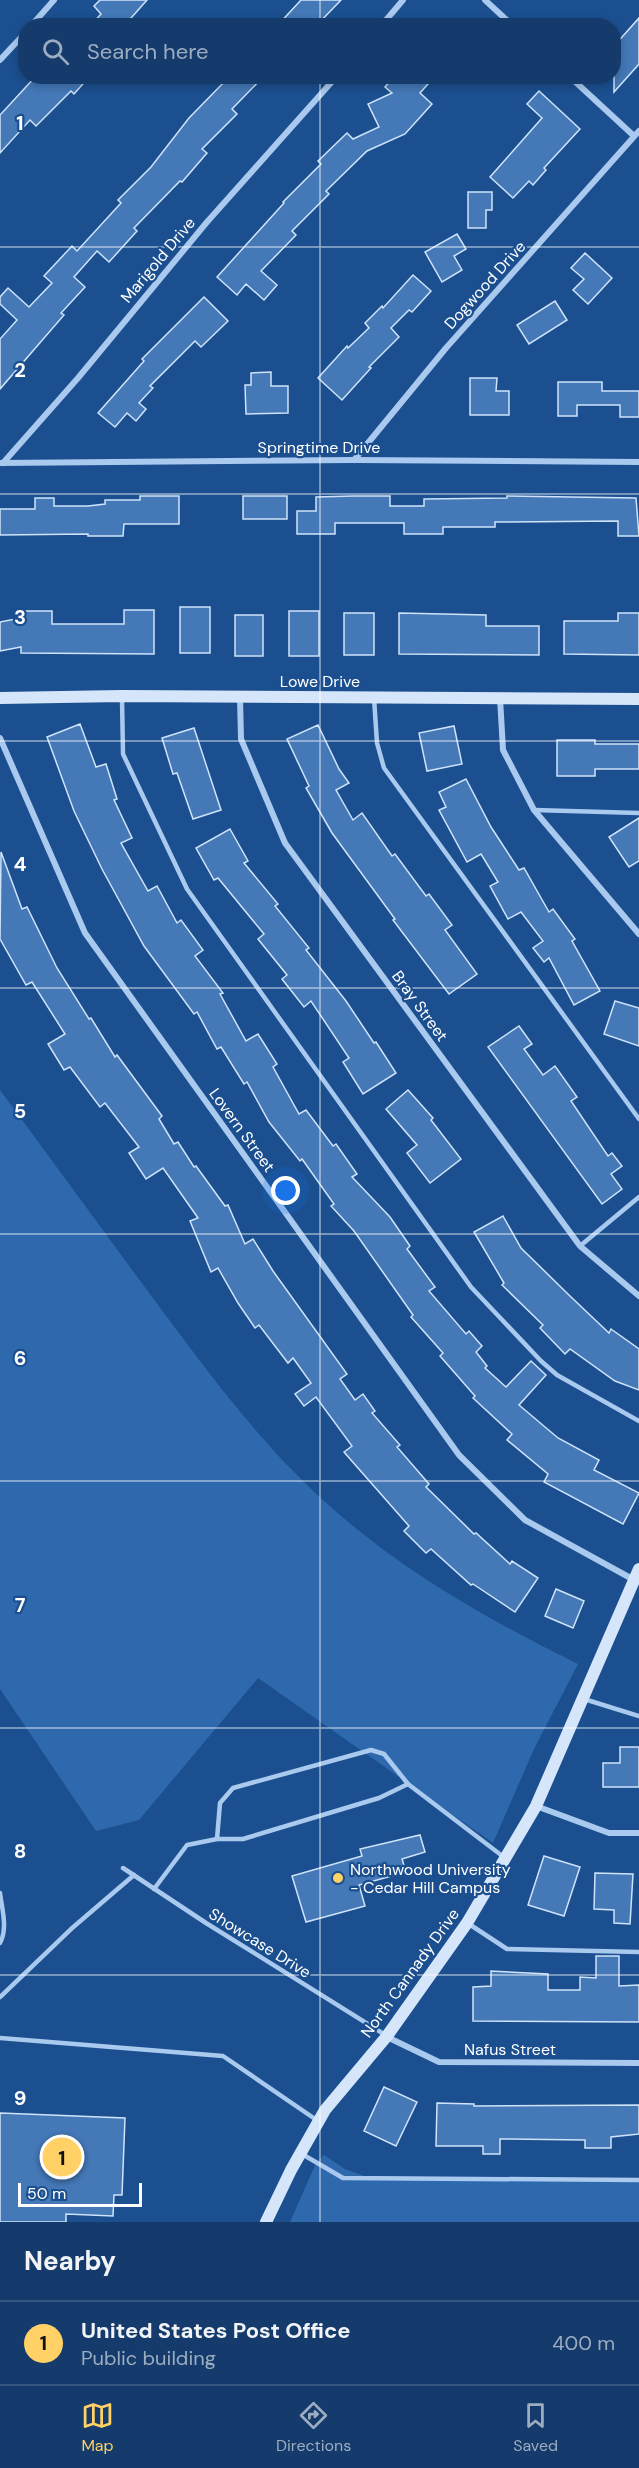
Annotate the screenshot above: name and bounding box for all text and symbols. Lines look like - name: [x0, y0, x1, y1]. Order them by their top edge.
- search box: [18, 18, 621, 84]
- icon: search: [39, 35, 72, 68]
- text: Search here: [87, 37, 208, 66]
- text: 1: [16, 110, 24, 136]
- street label: Marigold Drive: [116, 213, 200, 307]
- street label: Dogwood Drive: [440, 236, 530, 334]
- text: 2: [14, 357, 26, 383]
- street label: Springtime Drive: [258, 437, 380, 458]
- text: 3: [14, 604, 26, 630]
- street label: Lowe Drive: [280, 671, 360, 692]
- text: 4: [14, 851, 27, 877]
- street label: Bray Street: [387, 966, 453, 1046]
- street label: Lovern Street: [204, 1084, 280, 1176]
- text: 5: [14, 1098, 26, 1124]
- your location: [271, 1176, 300, 1205]
- text: 6: [14, 1345, 26, 1371]
- text: 7: [15, 1592, 26, 1618]
- text: 8: [14, 1838, 26, 1864]
- place label: Northwood University - Cedar Hill Campus: [350, 1859, 511, 1898]
- marker: Northwood University - Cedar Hill Campus: [331, 1871, 345, 1885]
- street label: Showcase Drive: [205, 1903, 315, 1983]
- street label: North Cannady Drive: [356, 1904, 464, 2042]
- street label: Nafus Street: [464, 2039, 556, 2060]
- text: 9: [14, 2085, 26, 2111]
- pin: 1: [42, 2134, 82, 2180]
- scale bar: [18, 2180, 142, 2208]
- text: 50 m: [27, 2183, 66, 2204]
- text: Nearby: [24, 2244, 116, 2278]
- text: United States Post Office: [81, 2316, 351, 2345]
- text: 1: [40, 2330, 47, 2356]
- text: 400 m: [552, 2330, 615, 2356]
- text: Public building: [81, 2345, 216, 2371]
- tab: Map: [81, 2399, 114, 2456]
- tab: Directions: [276, 2399, 351, 2456]
- tab: Saved: [513, 2399, 558, 2456]

